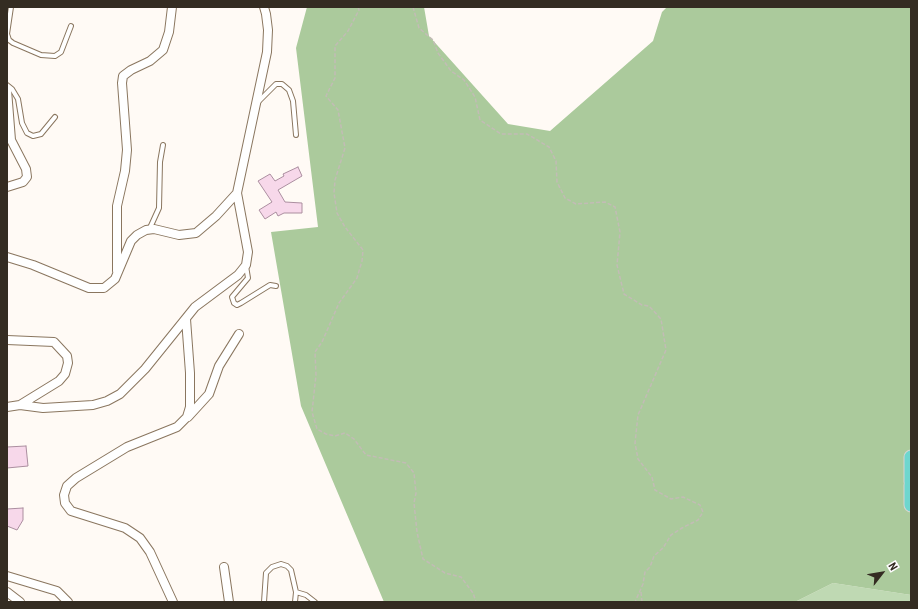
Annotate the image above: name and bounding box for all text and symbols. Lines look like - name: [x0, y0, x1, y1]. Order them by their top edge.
- north arrow: [862, 553, 902, 593]
- text: N: [885, 560, 900, 573]

